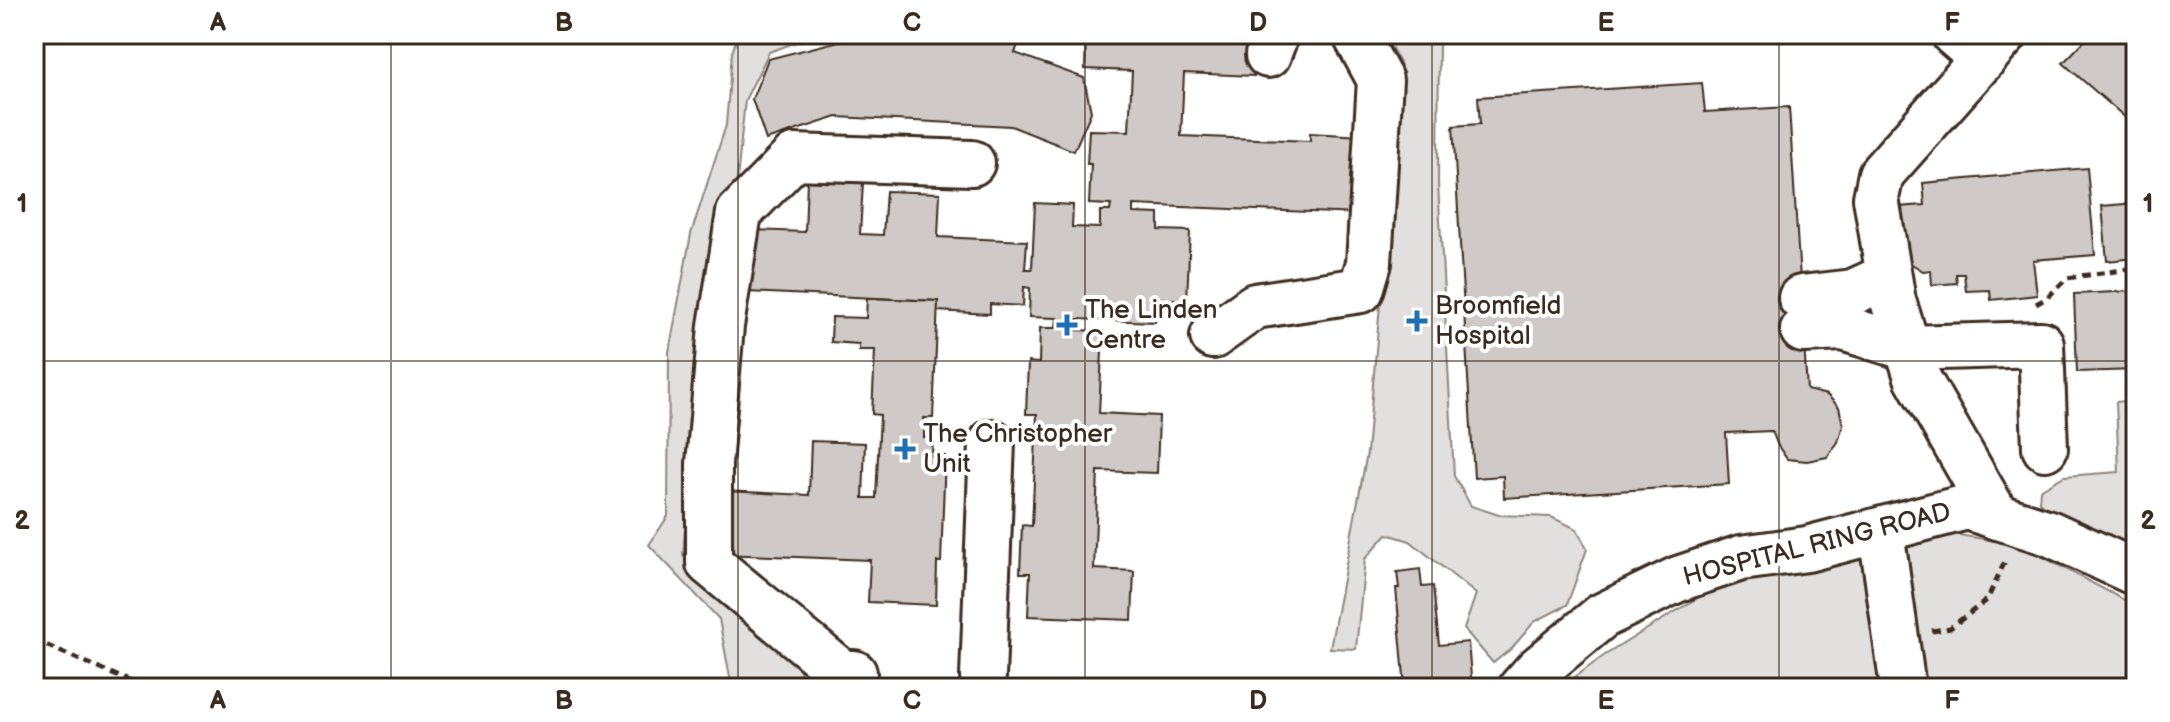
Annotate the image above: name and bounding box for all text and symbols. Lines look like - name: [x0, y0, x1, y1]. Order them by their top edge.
- text: A: [209, 8, 226, 39]
- text: B: [555, 8, 573, 39]
- text: C: [903, 8, 921, 39]
- text: D: [1249, 8, 1267, 39]
- text: E: [1598, 8, 1615, 39]
- text: F: [1944, 8, 1960, 39]
- text: 1: [17, 189, 27, 220]
- text: 1: [2143, 189, 2153, 220]
- place label: Broomfield Hospital: [1435, 291, 1561, 352]
- place label: The Linden Centre: [1085, 295, 1217, 356]
- marker: Broomfield Hospital: [1406, 310, 1428, 332]
- marker: The Linden Centre: [1056, 314, 1078, 336]
- place label: The Christopher Unit: [923, 419, 1113, 480]
- marker: The Christopher Unit: [894, 438, 916, 460]
- street label: HOSPITAL RING ROAD: [1680, 497, 1954, 593]
- text: 2: [14, 506, 30, 537]
- text: 2: [2140, 506, 2156, 537]
- text: A: [209, 686, 226, 717]
- text: B: [555, 686, 573, 717]
- text: C: [903, 686, 921, 717]
- text: D: [1249, 686, 1267, 717]
- text: E: [1598, 686, 1615, 717]
- text: F: [1944, 686, 1960, 717]

